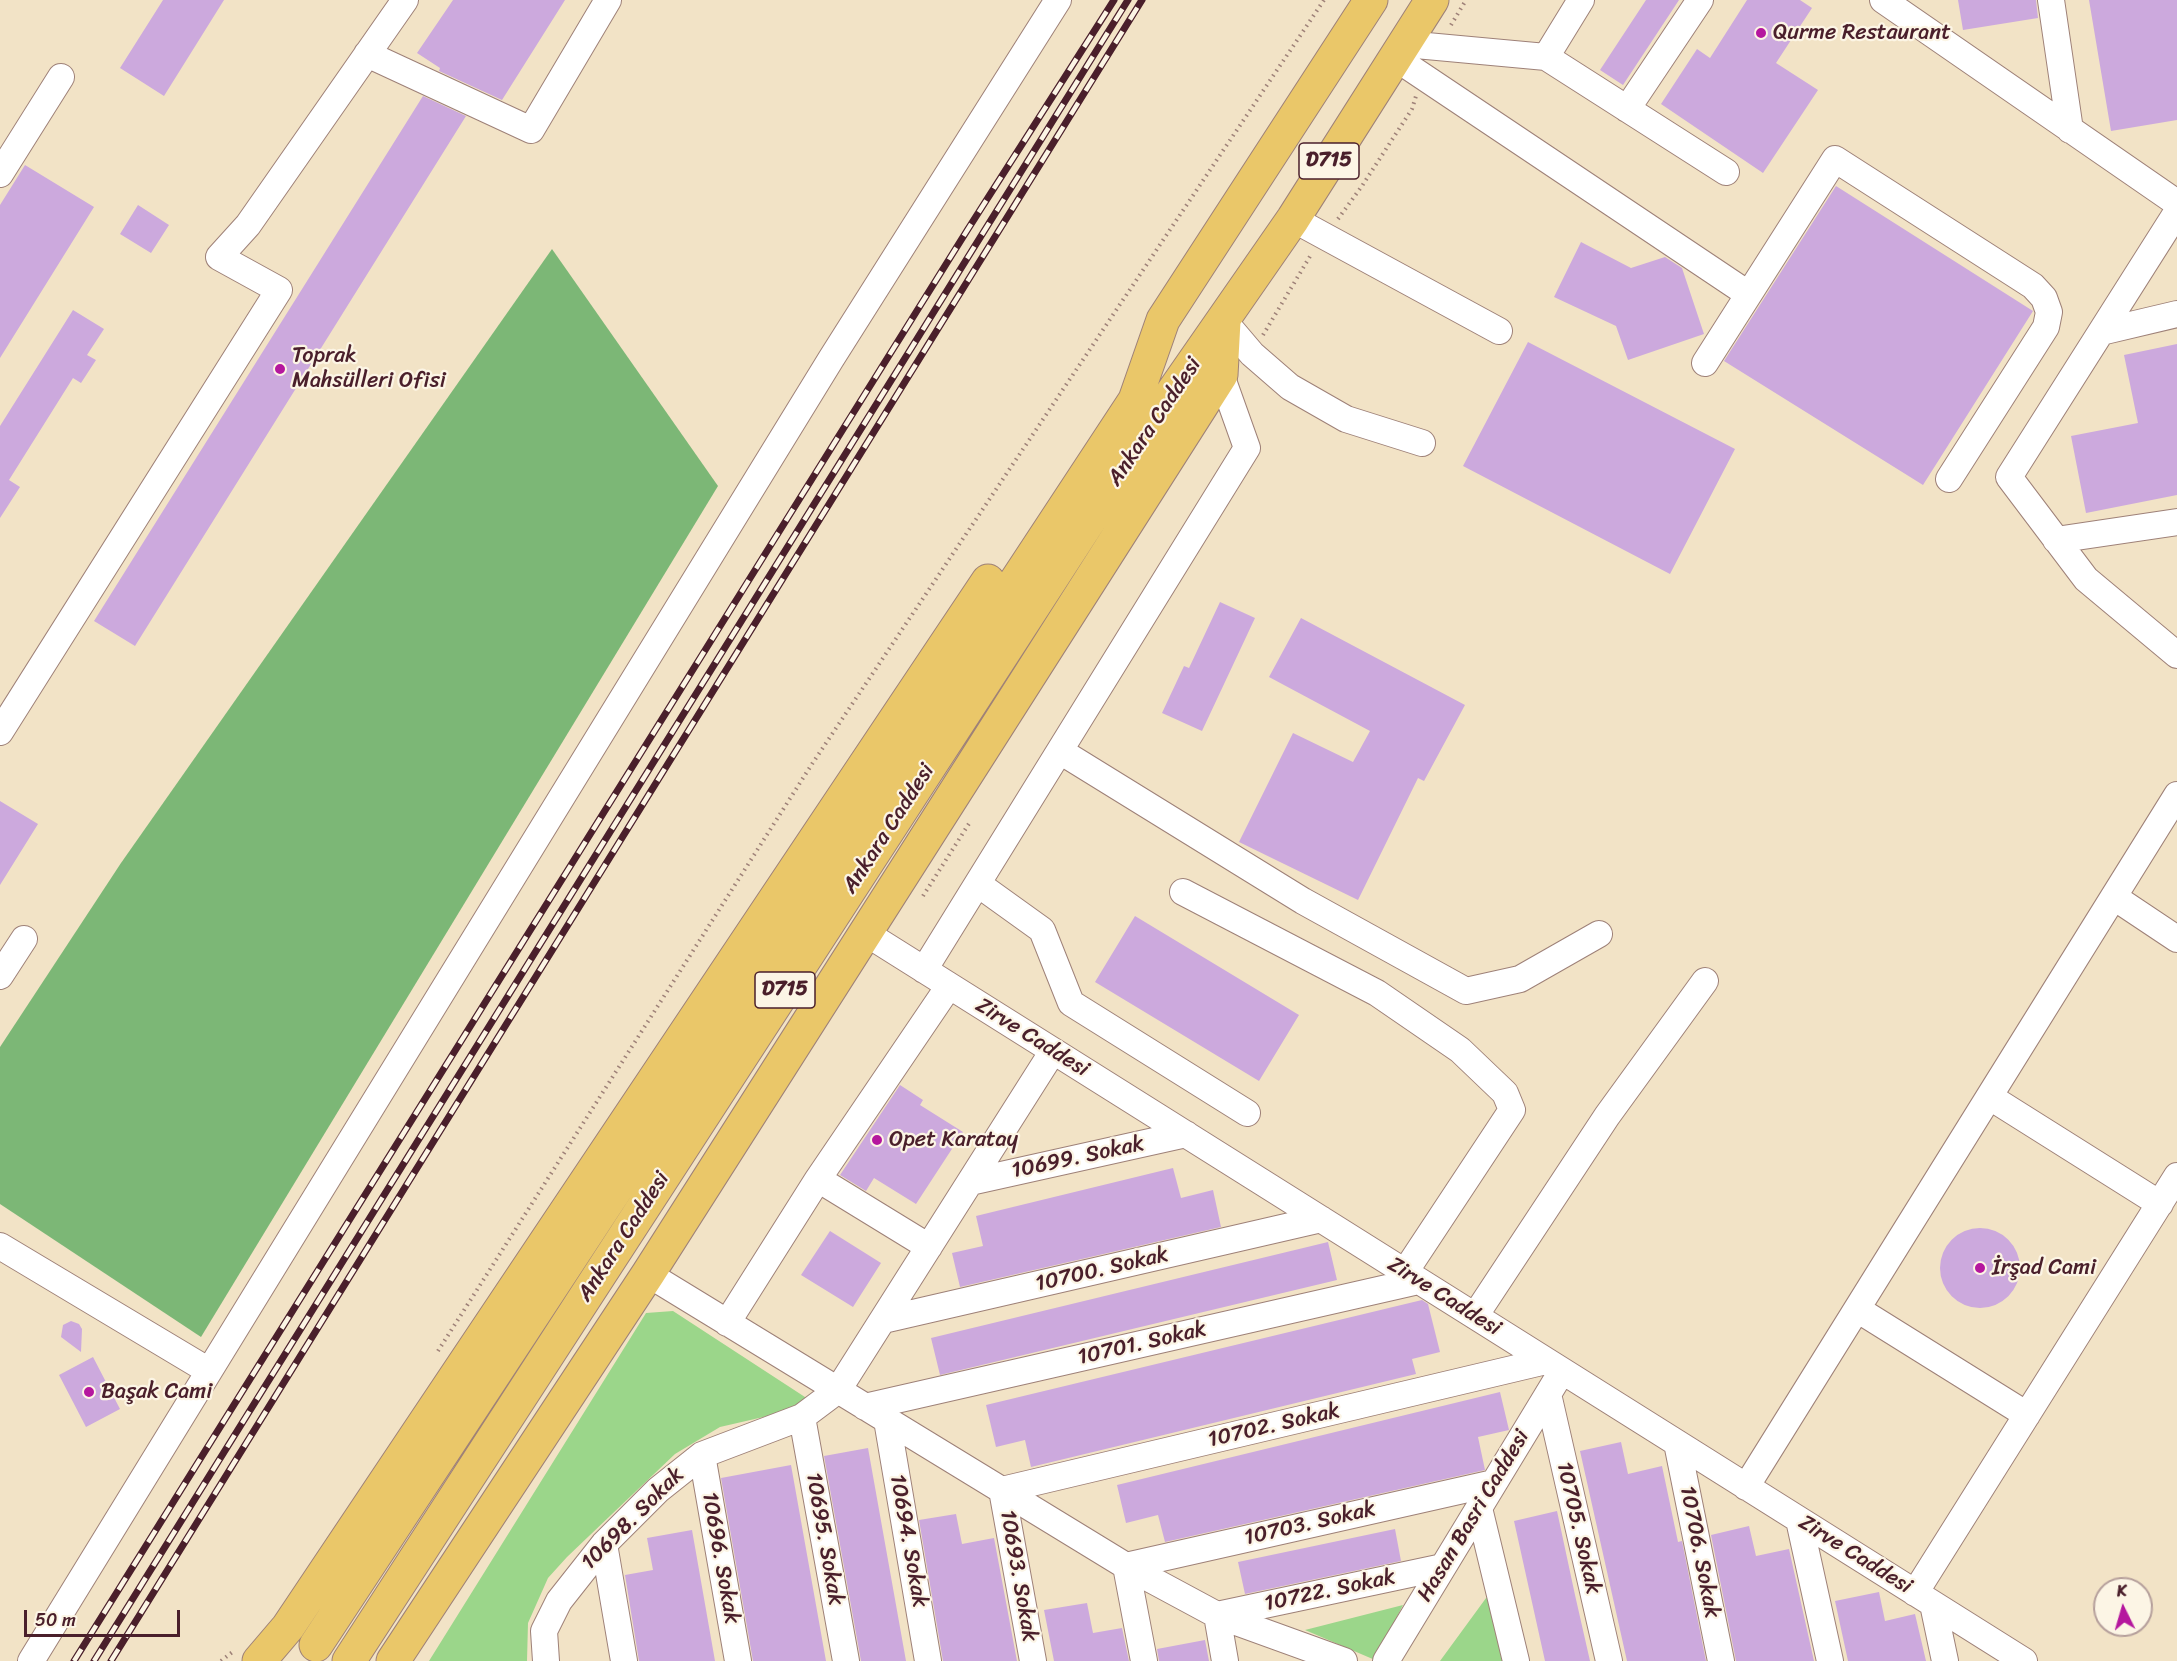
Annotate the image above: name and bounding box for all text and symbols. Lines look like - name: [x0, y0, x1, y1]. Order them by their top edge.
- place label: Qurme Restaurant: [1773, 20, 1951, 46]
- marker: Qurme Restaurant: [1754, 26, 1768, 40]
- road number: D715: [1299, 143, 1359, 179]
- place label: Toprak Mahsülleri Ofisi: [292, 343, 446, 394]
- street label: Ankara Caddesi: [1102, 353, 1208, 491]
- marker: Toprak Mahsülleri Ofisi: [273, 362, 287, 376]
- street label: Ankara Caddesi: [837, 759, 941, 899]
- road number: D715: [755, 972, 815, 1008]
- street label: Zirve Caddesi: [970, 993, 1094, 1083]
- place label: Opet Karatay: [889, 1127, 1018, 1153]
- street label: 10699. Sokak: [1009, 1131, 1147, 1185]
- marker: Opet Karatay: [870, 1133, 884, 1147]
- street label: Ankara Caddesi: [572, 1167, 676, 1307]
- street label: 10700. Sokak: [1033, 1242, 1171, 1298]
- street label: Zirve Caddesi: [1382, 1252, 1506, 1342]
- place label: İrşad Cami: [1992, 1255, 2096, 1281]
- marker: İrşad Cami: [1973, 1261, 1987, 1275]
- street label: 10701. Sokak: [1075, 1316, 1209, 1372]
- place label: Başak Cami: [101, 1379, 212, 1405]
- marker: Başak Cami: [82, 1385, 96, 1399]
- street label: 10702. Sokak: [1206, 1398, 1342, 1454]
- street label: Hasan Basri Caddesi: [1412, 1425, 1536, 1607]
- street label: 10705. Sokak: [1550, 1459, 1606, 1597]
- street label: 10698. Sokak: [576, 1462, 690, 1576]
- street label: 10695. Sokak: [799, 1470, 849, 1608]
- street label: 10694. Sokak: [883, 1472, 933, 1610]
- street label: 10706. Sokak: [1673, 1484, 1725, 1620]
- street label: 10696. Sokak: [695, 1490, 745, 1626]
- street label: 10703. Sokak: [1242, 1496, 1378, 1552]
- street label: 10693. Sokak: [993, 1508, 1043, 1644]
- street label: Zirve Caddesi: [1793, 1510, 1917, 1600]
- street label: 10722. Sokak: [1262, 1564, 1398, 1618]
- text: K: [2115, 1576, 2128, 1605]
- north arrow: [2093, 1577, 2153, 1637]
- scale bar: [27, 1598, 183, 1636]
- text: 50 m: [35, 1604, 76, 1636]

